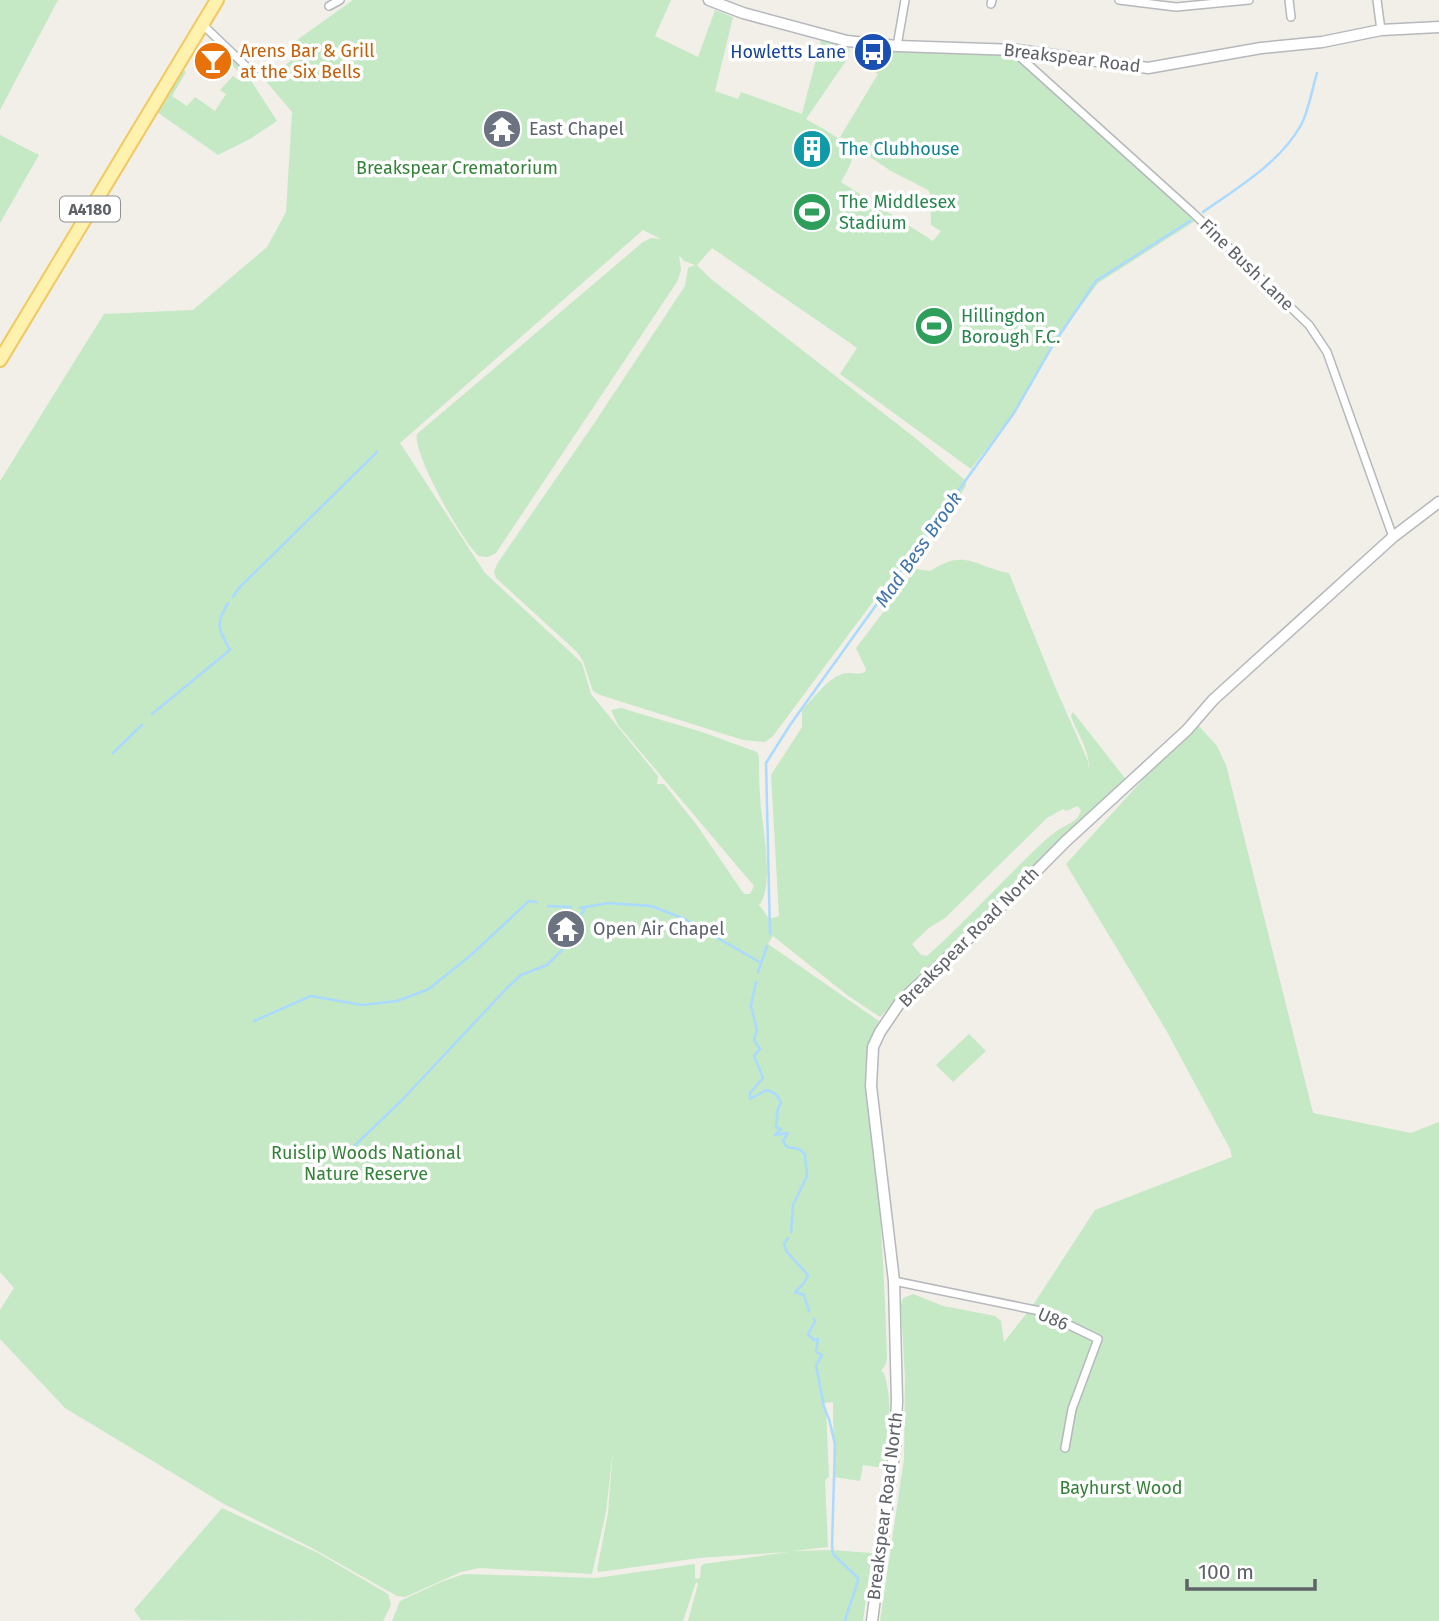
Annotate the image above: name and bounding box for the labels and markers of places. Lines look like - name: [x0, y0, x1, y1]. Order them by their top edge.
- bus stop icon: Howletts Lane: [852, 31, 894, 73]
- bar icon: Arens Bar & Grill at the Six Bells: [192, 40, 234, 82]
- place label: Arens Bar & Grill at the Six Bells: [240, 40, 375, 83]
- place label: Howletts Lane: [730, 41, 846, 63]
- temple icon: East Chapel: [481, 108, 523, 150]
- place label: East Chapel: [529, 118, 624, 140]
- building icon: The Clubhouse: [791, 128, 833, 170]
- place label: The Clubhouse: [839, 138, 960, 160]
- sports icon: The Middlesex Stadium: [791, 191, 833, 233]
- place label: The Middlesex Stadium: [839, 191, 956, 234]
- sports icon: Hillingdon Borough F.C.: [913, 305, 955, 347]
- place label: Hillingdon Borough F.C.: [961, 305, 1060, 348]
- temple icon: Open Air Chapel: [545, 908, 587, 950]
- place label: Open Air Chapel: [593, 918, 724, 940]

